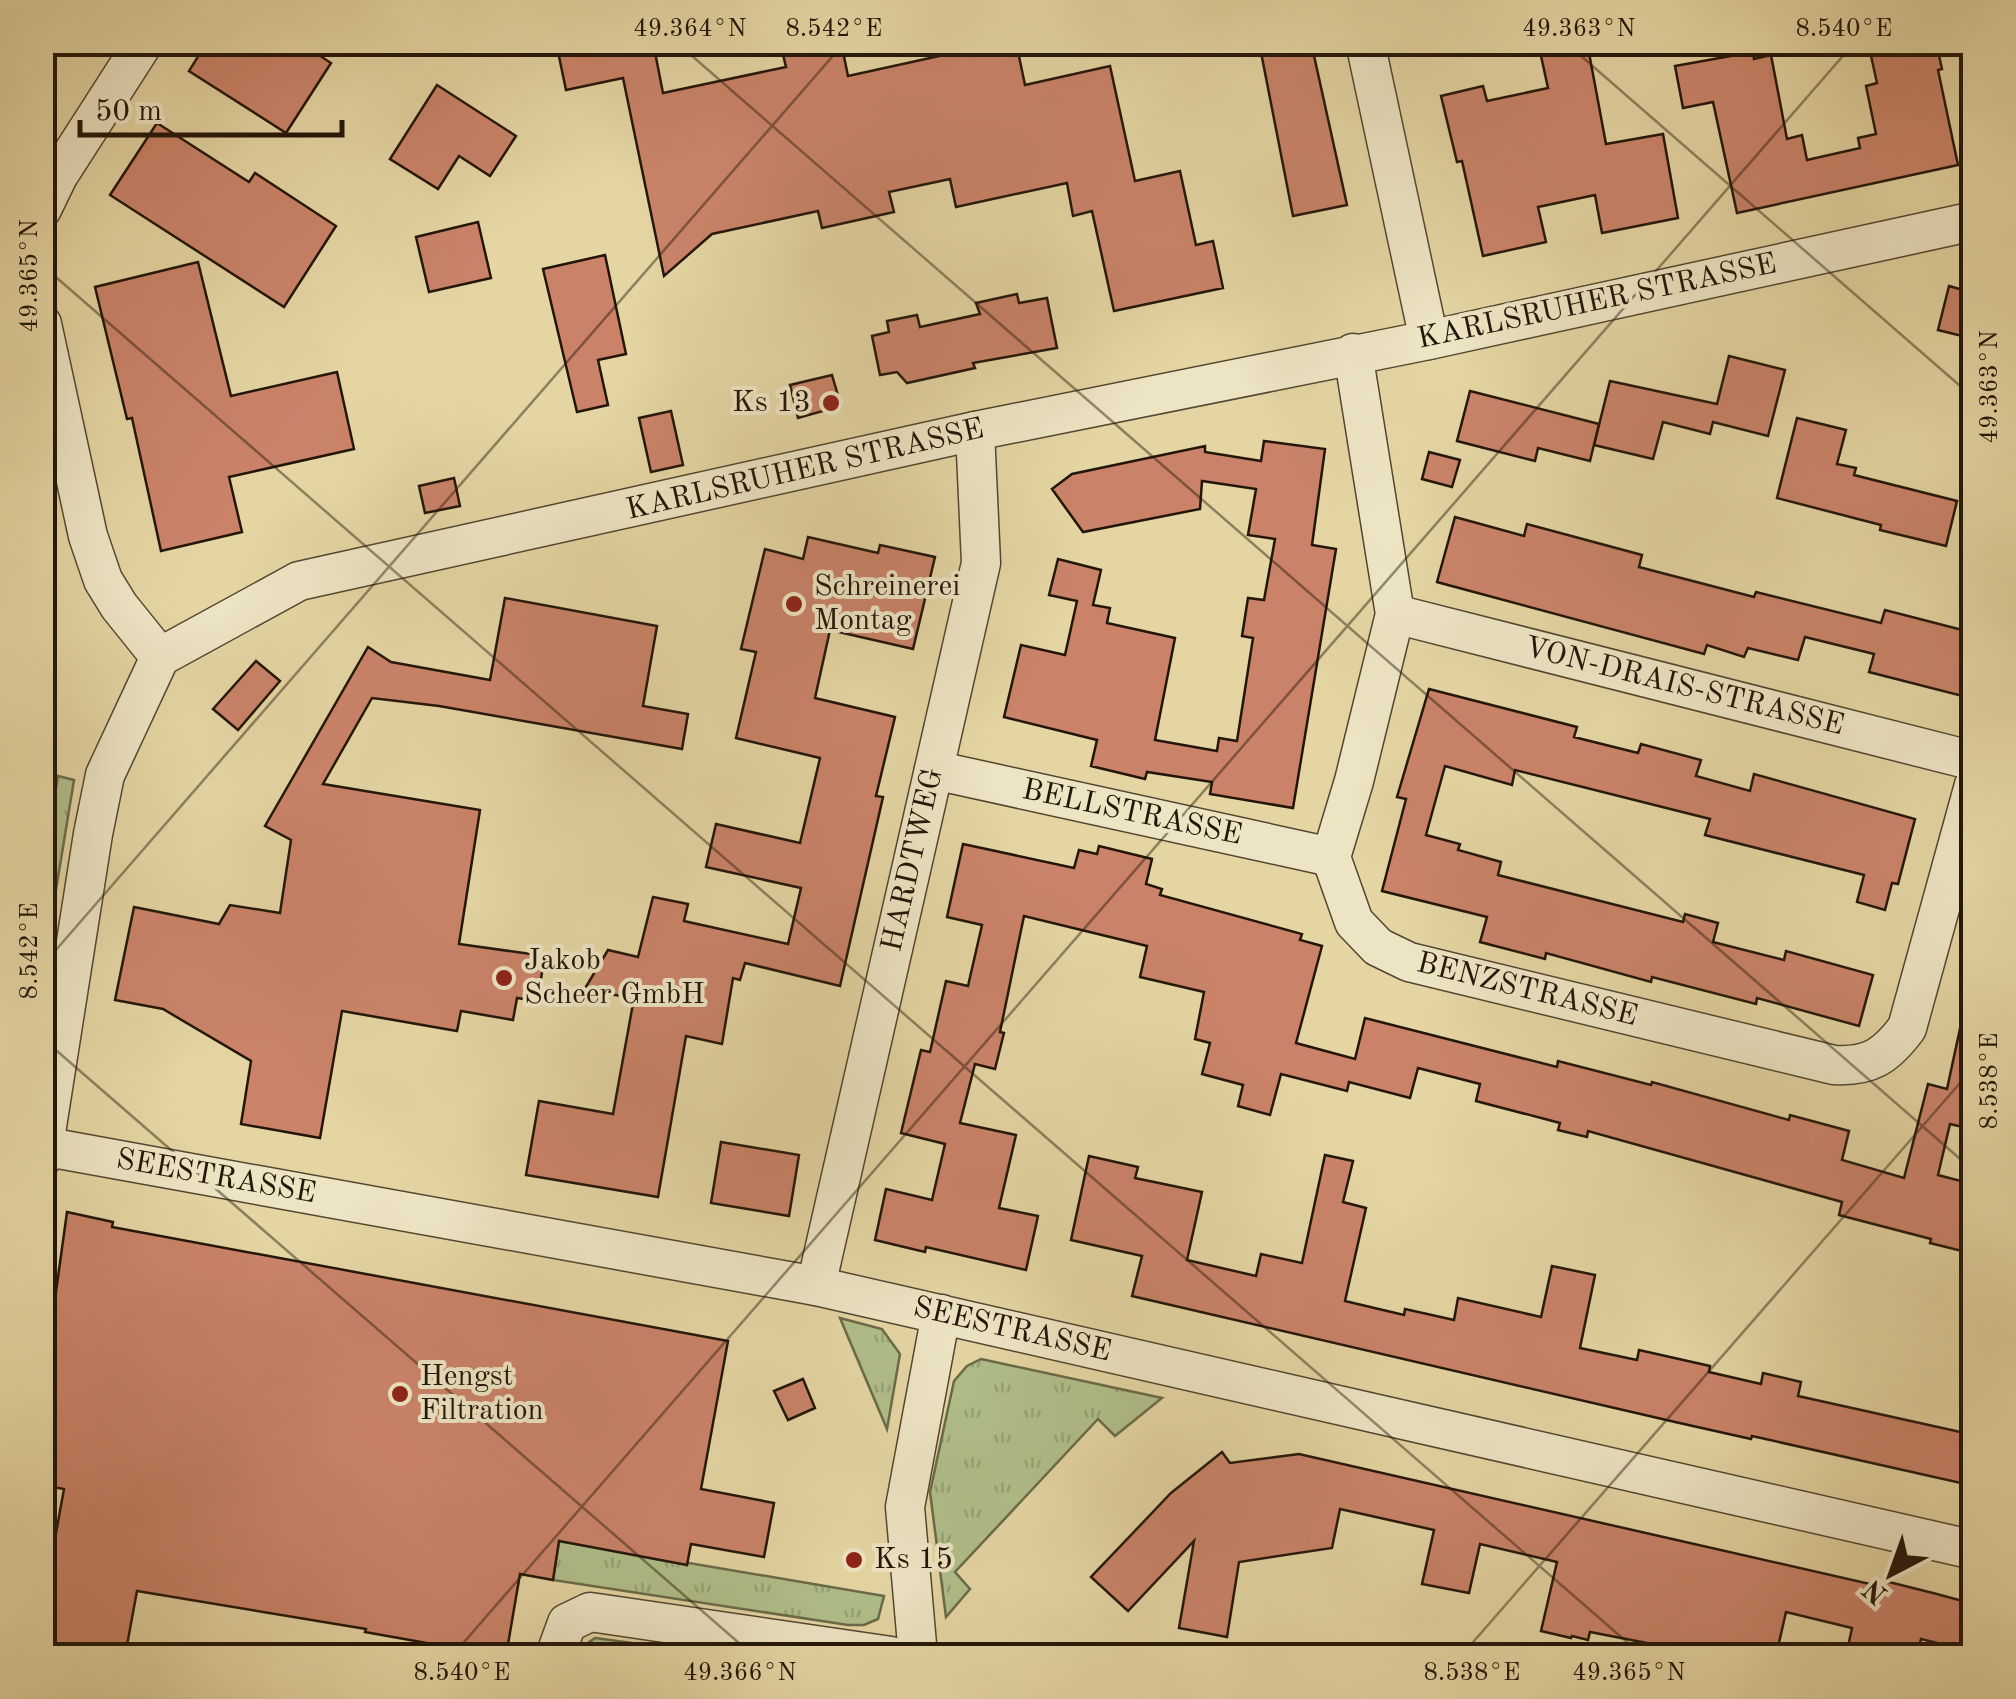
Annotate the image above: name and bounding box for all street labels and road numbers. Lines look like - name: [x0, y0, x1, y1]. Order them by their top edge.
- street label: KARLSRUHER STRASSE: [1415, 249, 1779, 355]
- street label: KARLSRUHER STRASSE: [623, 414, 987, 526]
- street label: VON-DRAIS-STRASSE: [1521, 633, 1847, 741]
- street label: HARDTWEG: [877, 765, 949, 955]
- street label: BELLSTRASSE: [1019, 775, 1245, 851]
- street label: BENZSTRASSE: [1414, 948, 1640, 1032]
- street label: SEESTRASSE: [114, 1145, 318, 1209]
- street label: SEESTRASSE: [910, 1293, 1114, 1367]

